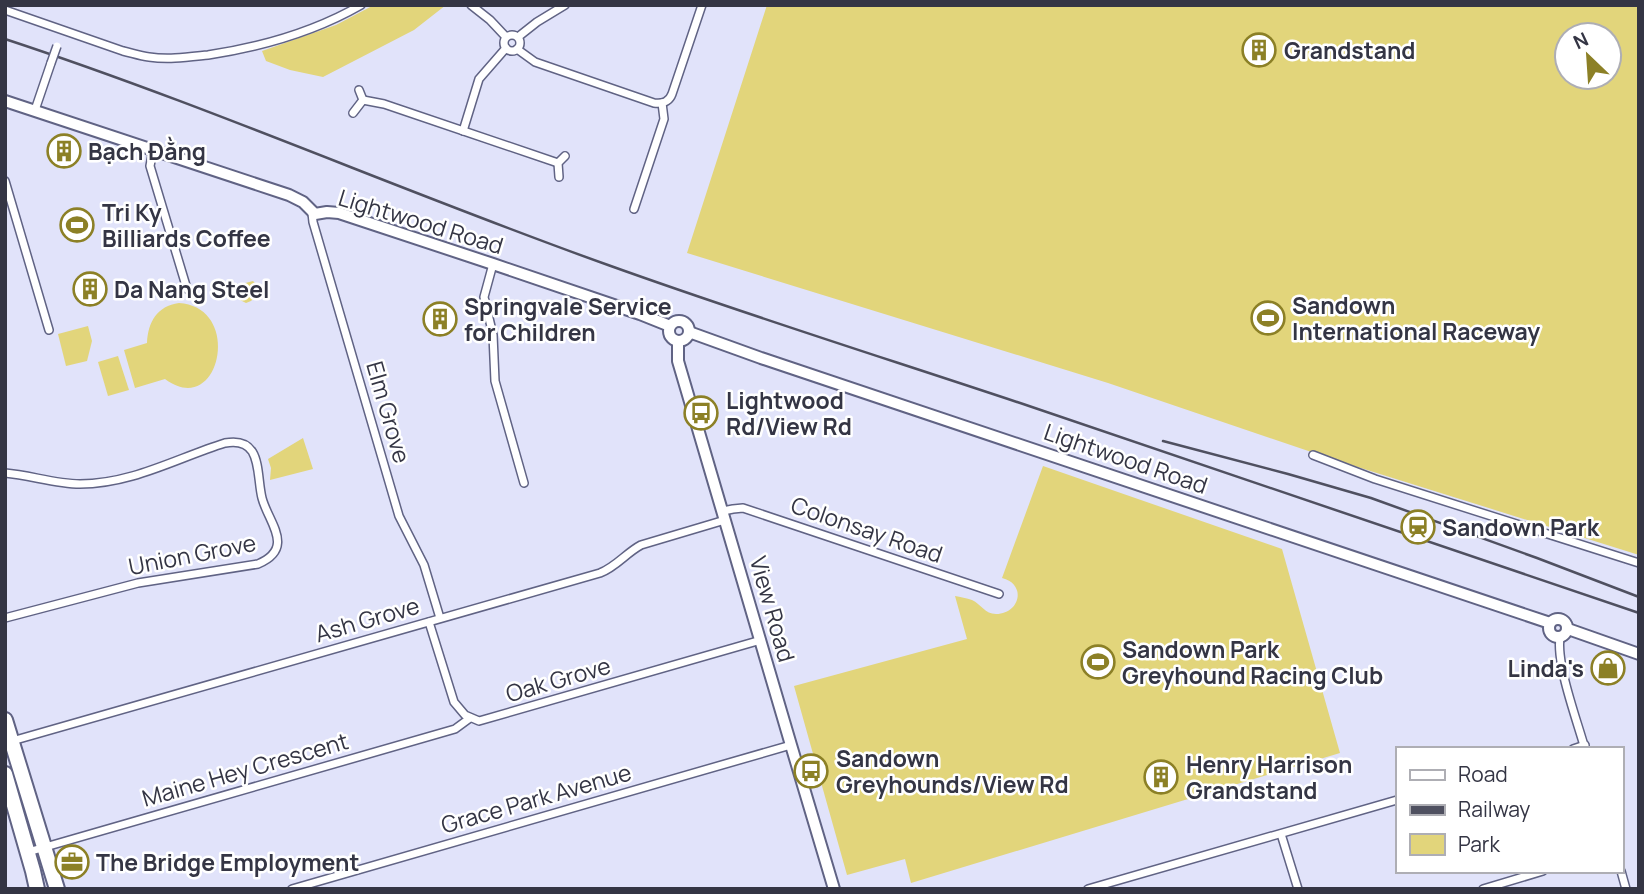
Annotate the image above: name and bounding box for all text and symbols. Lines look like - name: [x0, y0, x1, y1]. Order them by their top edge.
- north arrow: [1553, 21, 1623, 91]
- text: N: [1569, 26, 1592, 55]
- building icon: Grandstand: [1240, 31, 1278, 69]
- place label: Grandstand: [1284, 34, 1415, 66]
- building icon: Bạch Đằng: [45, 132, 83, 170]
- place label: Bạch Đằng: [88, 135, 206, 167]
- street label: Lightwood Road: [335, 181, 507, 261]
- place label: Tri Ky Billiards Coffee: [102, 196, 271, 254]
- sports icon: Tri Ky Billiards Coffee: [58, 206, 96, 244]
- building icon: Da Nang Steel: [71, 270, 109, 308]
- place label: Da Nang Steel: [114, 273, 269, 305]
- place label: Sandown International Raceway: [1292, 289, 1540, 347]
- place label: Springvale Service for Children: [464, 290, 672, 348]
- sports icon: Sandown International Raceway: [1249, 299, 1287, 337]
- building icon: Springvale Service for Children: [421, 300, 459, 338]
- street label: Elm Grove: [359, 357, 419, 467]
- place label: Lightwood Rd/View Rd: [726, 384, 852, 442]
- bus stop icon: Lightwood Rd/View Rd: [682, 394, 720, 432]
- street label: Lightwood Road: [1040, 415, 1212, 501]
- street label: Colonsay Road: [787, 488, 947, 570]
- station icon: Sandown Park: [1399, 508, 1437, 546]
- place label: Sandown Park: [1442, 511, 1600, 543]
- street label: Union Grove: [126, 526, 258, 582]
- street label: View Road: [743, 552, 803, 666]
- street label: Ash Grove: [311, 589, 423, 649]
- place label: Sandown Park Greyhound Racing Club: [1122, 633, 1383, 691]
- sports icon: Sandown Park Greyhound Racing Club: [1079, 643, 1117, 681]
- street label: Oak Grove: [502, 649, 614, 709]
- shop icon: Linda's: [1589, 649, 1627, 687]
- place label: Linda's: [1507, 652, 1584, 684]
- street label: Maine Hey Crescent: [138, 724, 352, 814]
- place label: Sandown Greyhounds/View Rd: [836, 742, 1069, 800]
- legend: [1396, 747, 1623, 873]
- place label: Henry Harrison Grandstand: [1186, 748, 1352, 806]
- bus stop icon: Sandown Greyhounds/View Rd: [792, 752, 830, 790]
- street label: Grace Park Avenue: [437, 756, 635, 840]
- building icon: Henry Harrison Grandstand: [1142, 758, 1180, 796]
- text: Road: [1458, 760, 1508, 788]
- text: Railway: [1458, 795, 1530, 823]
- text: Park: [1458, 830, 1500, 858]
- office icon: The Bridge Employment: [53, 843, 91, 881]
- place label: The Bridge Employment: [96, 846, 359, 878]

